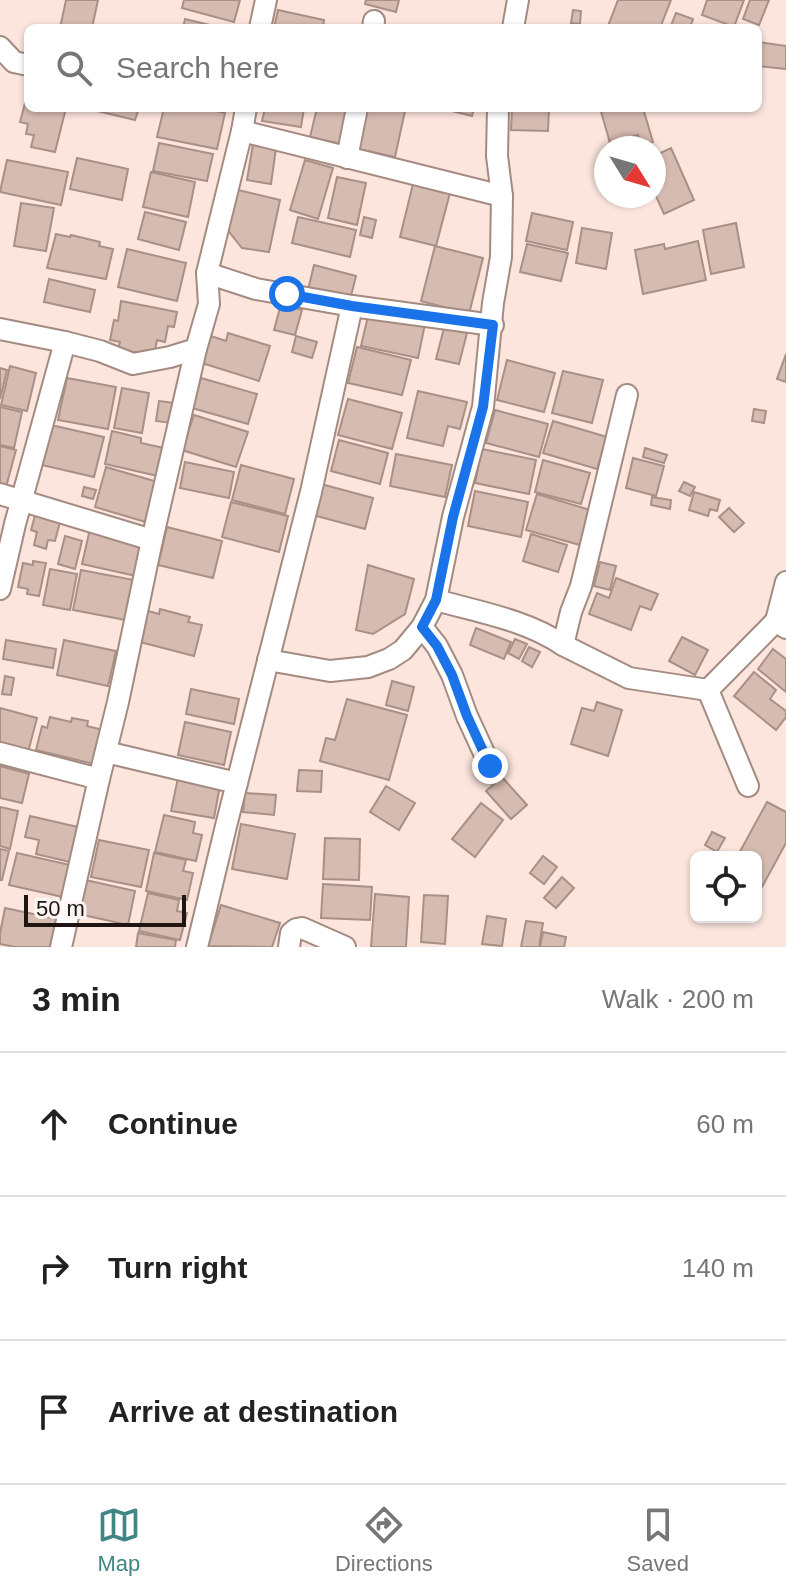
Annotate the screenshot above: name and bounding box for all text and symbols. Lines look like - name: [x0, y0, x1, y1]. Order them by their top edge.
- search box: [24, 24, 762, 112]
- icon: search: [52, 46, 96, 90]
- text: Search here: [116, 51, 279, 84]
- north arrow: [594, 136, 666, 208]
- route start: [269, 276, 305, 312]
- route end: [472, 748, 508, 784]
- map controls: [690, 851, 762, 923]
- button: locate: [690, 851, 762, 923]
- scale bar: [24, 891, 186, 927]
- text: 50 m: [36, 896, 85, 921]
- text: 3 min: [32, 980, 121, 1018]
- text: Walk · 200 m: [602, 984, 754, 1014]
- icon: ahead: [32, 1102, 76, 1146]
- text: Continue: [108, 1107, 238, 1140]
- text: 60 m: [696, 1109, 754, 1139]
- icon: right: [32, 1246, 76, 1290]
- text: Turn right: [108, 1251, 247, 1284]
- text: 140 m: [682, 1253, 754, 1283]
- icon: arrive: [32, 1390, 76, 1434]
- text: Arrive at destination: [108, 1395, 398, 1428]
- tab: Map: [97, 1503, 141, 1577]
- tab: Directions: [335, 1503, 433, 1577]
- tab: Saved: [627, 1503, 689, 1577]

